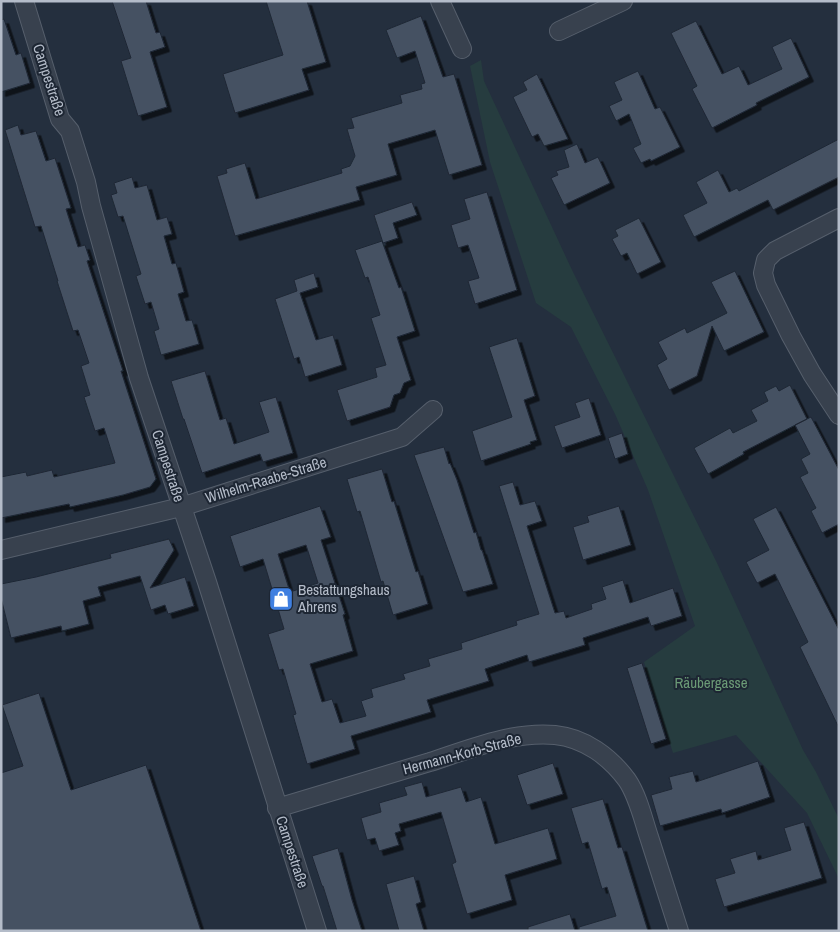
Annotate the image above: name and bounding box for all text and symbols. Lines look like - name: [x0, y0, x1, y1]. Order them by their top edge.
- street label: Campestraße: [28, 41, 71, 119]
- street label: Campestraße: [147, 427, 190, 505]
- street label: Wilhelm-Raabe-Straße: [203, 451, 329, 508]
- place label: Bestattungshaus Ahrens: [297, 579, 390, 617]
- shop icon: Bestattungshaus Ahrens: [268, 586, 294, 612]
- park label: Räubergasse: [674, 672, 748, 693]
- street label: Hermann-Korb-Straße: [400, 728, 523, 779]
- street label: Campestraße: [271, 813, 314, 891]

